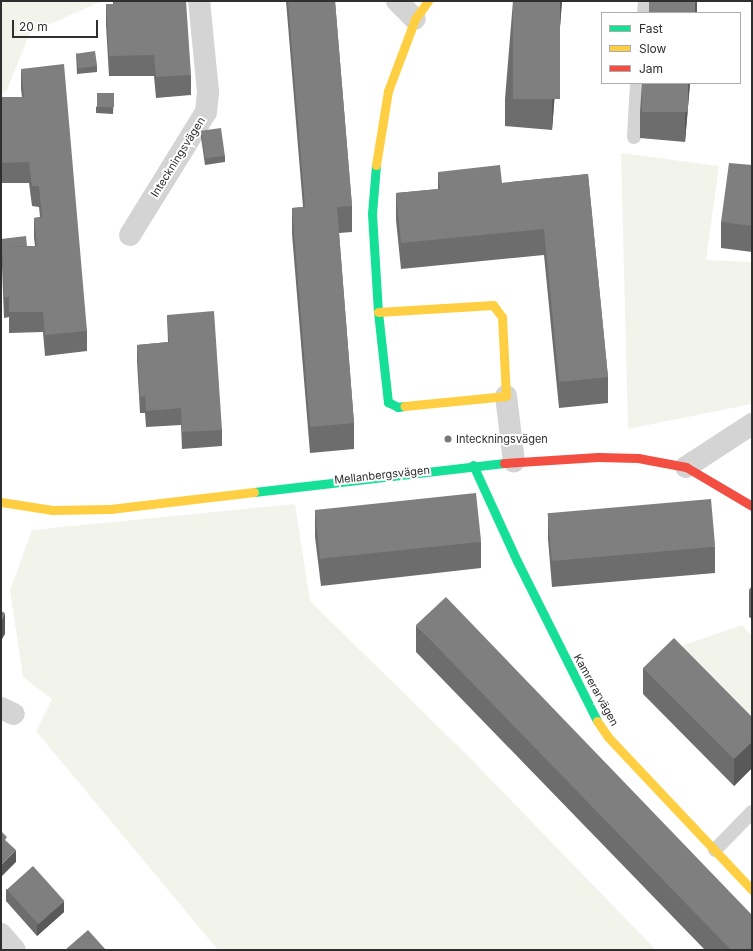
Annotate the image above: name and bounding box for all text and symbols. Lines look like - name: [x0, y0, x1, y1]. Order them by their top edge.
- scale bar: [14, 12, 100, 38]
- legend: [601, 12, 741, 84]
- text: 20 m: [19, 19, 48, 34]
- text: Fast: [639, 21, 663, 36]
- text: Slow: [639, 41, 666, 56]
- text: Jam: [639, 61, 663, 76]
- street label: Inteckningsvägen: [148, 115, 208, 199]
- place label: Inteckningsvägen: [456, 432, 548, 446]
- marker: Inteckningsvägen: [443, 434, 453, 444]
- street label: Mellanbergsvägen: [334, 463, 430, 487]
- street label: Kamrerarvägen: [571, 652, 621, 728]

